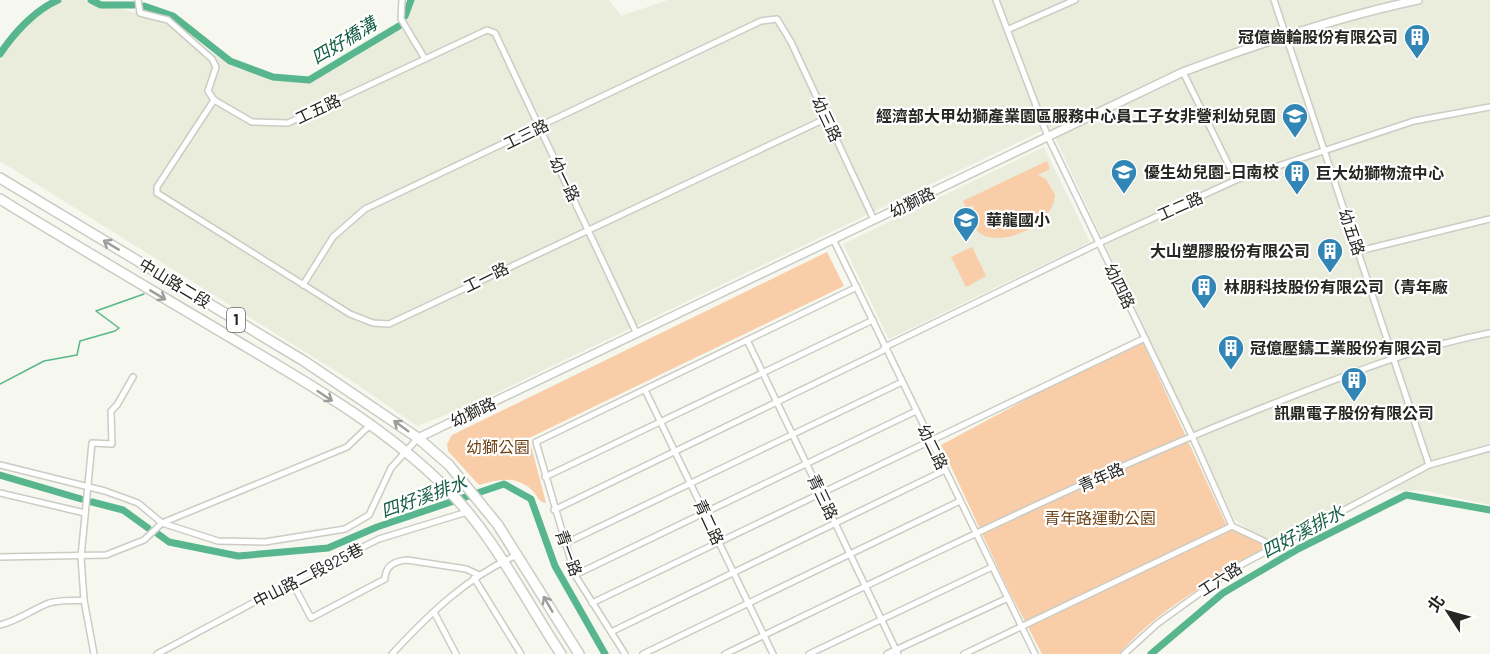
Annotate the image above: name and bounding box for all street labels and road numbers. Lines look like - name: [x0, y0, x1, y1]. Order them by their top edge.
- street label: 工五路: [292, 90, 344, 127]
- street label: 幼三路: [809, 93, 846, 145]
- street label: 工三路: [500, 114, 552, 153]
- street label: 幼一路: [546, 153, 585, 205]
- street label: 幼獅路: [886, 182, 938, 221]
- street label: 工二路: [1154, 187, 1206, 224]
- street label: 幼五路: [1336, 206, 1369, 258]
- street label: 中山路二段: [136, 254, 214, 311]
- street label: 工一路: [460, 257, 512, 296]
- street label: 幼四路: [1101, 260, 1140, 312]
- road number: 1: [227, 308, 245, 332]
- street label: 幼獅路: [447, 393, 499, 430]
- street label: 幼二路: [914, 421, 953, 473]
- street label: 青年路: [1075, 458, 1127, 495]
- street label: 青三路: [804, 471, 843, 523]
- street label: 青二路: [691, 496, 728, 548]
- street label: 青一路: [552, 527, 587, 579]
- street label: 中山路二段925巷: [249, 539, 366, 611]
- street label: 工六路: [1194, 558, 1245, 600]

